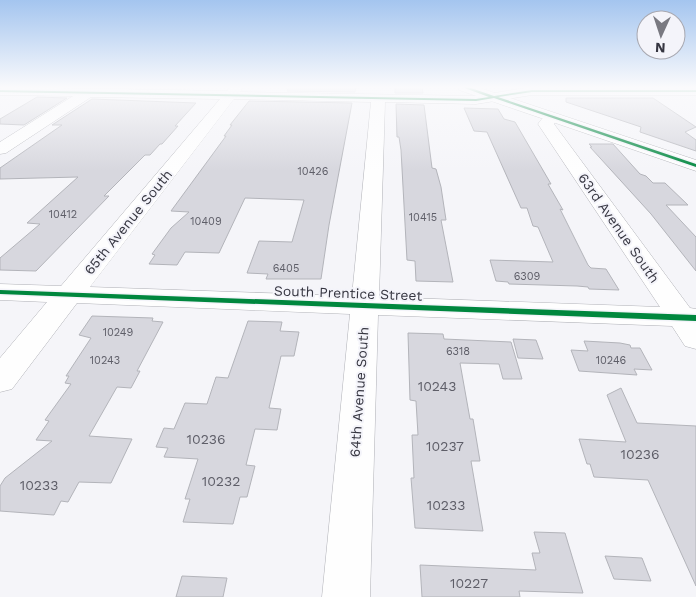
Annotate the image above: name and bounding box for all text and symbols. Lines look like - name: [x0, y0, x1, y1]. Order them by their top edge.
- north arrow: [636, 10, 686, 60]
- text: N: [655, 40, 666, 56]
- house number: 10426: [298, 165, 329, 178]
- street label: 65th Avenue South: [81, 166, 175, 278]
- street label: 63rd Avenue South: [575, 170, 663, 286]
- house number: 10412: [49, 208, 77, 221]
- house number: 10415: [409, 211, 437, 224]
- house number: 10409: [190, 215, 222, 228]
- house number: 6405: [273, 262, 299, 275]
- house number: 6309: [514, 270, 541, 283]
- street label: South Prentice Street: [274, 282, 423, 304]
- house number: 10249: [103, 326, 134, 339]
- street label: 64th Avenue South: [346, 326, 372, 458]
- house number: 6318: [446, 345, 470, 358]
- house number: 10243: [90, 354, 120, 367]
- house number: 10246: [596, 354, 627, 367]
- house number: 10243: [418, 378, 456, 394]
- house number: 10236: [186, 431, 226, 447]
- house number: 10237: [426, 438, 464, 454]
- house number: 10236: [620, 446, 660, 462]
- house number: 10232: [202, 473, 240, 489]
- house number: 10233: [20, 477, 58, 493]
- house number: 10233: [427, 497, 465, 513]
- house number: 10227: [450, 575, 488, 591]

